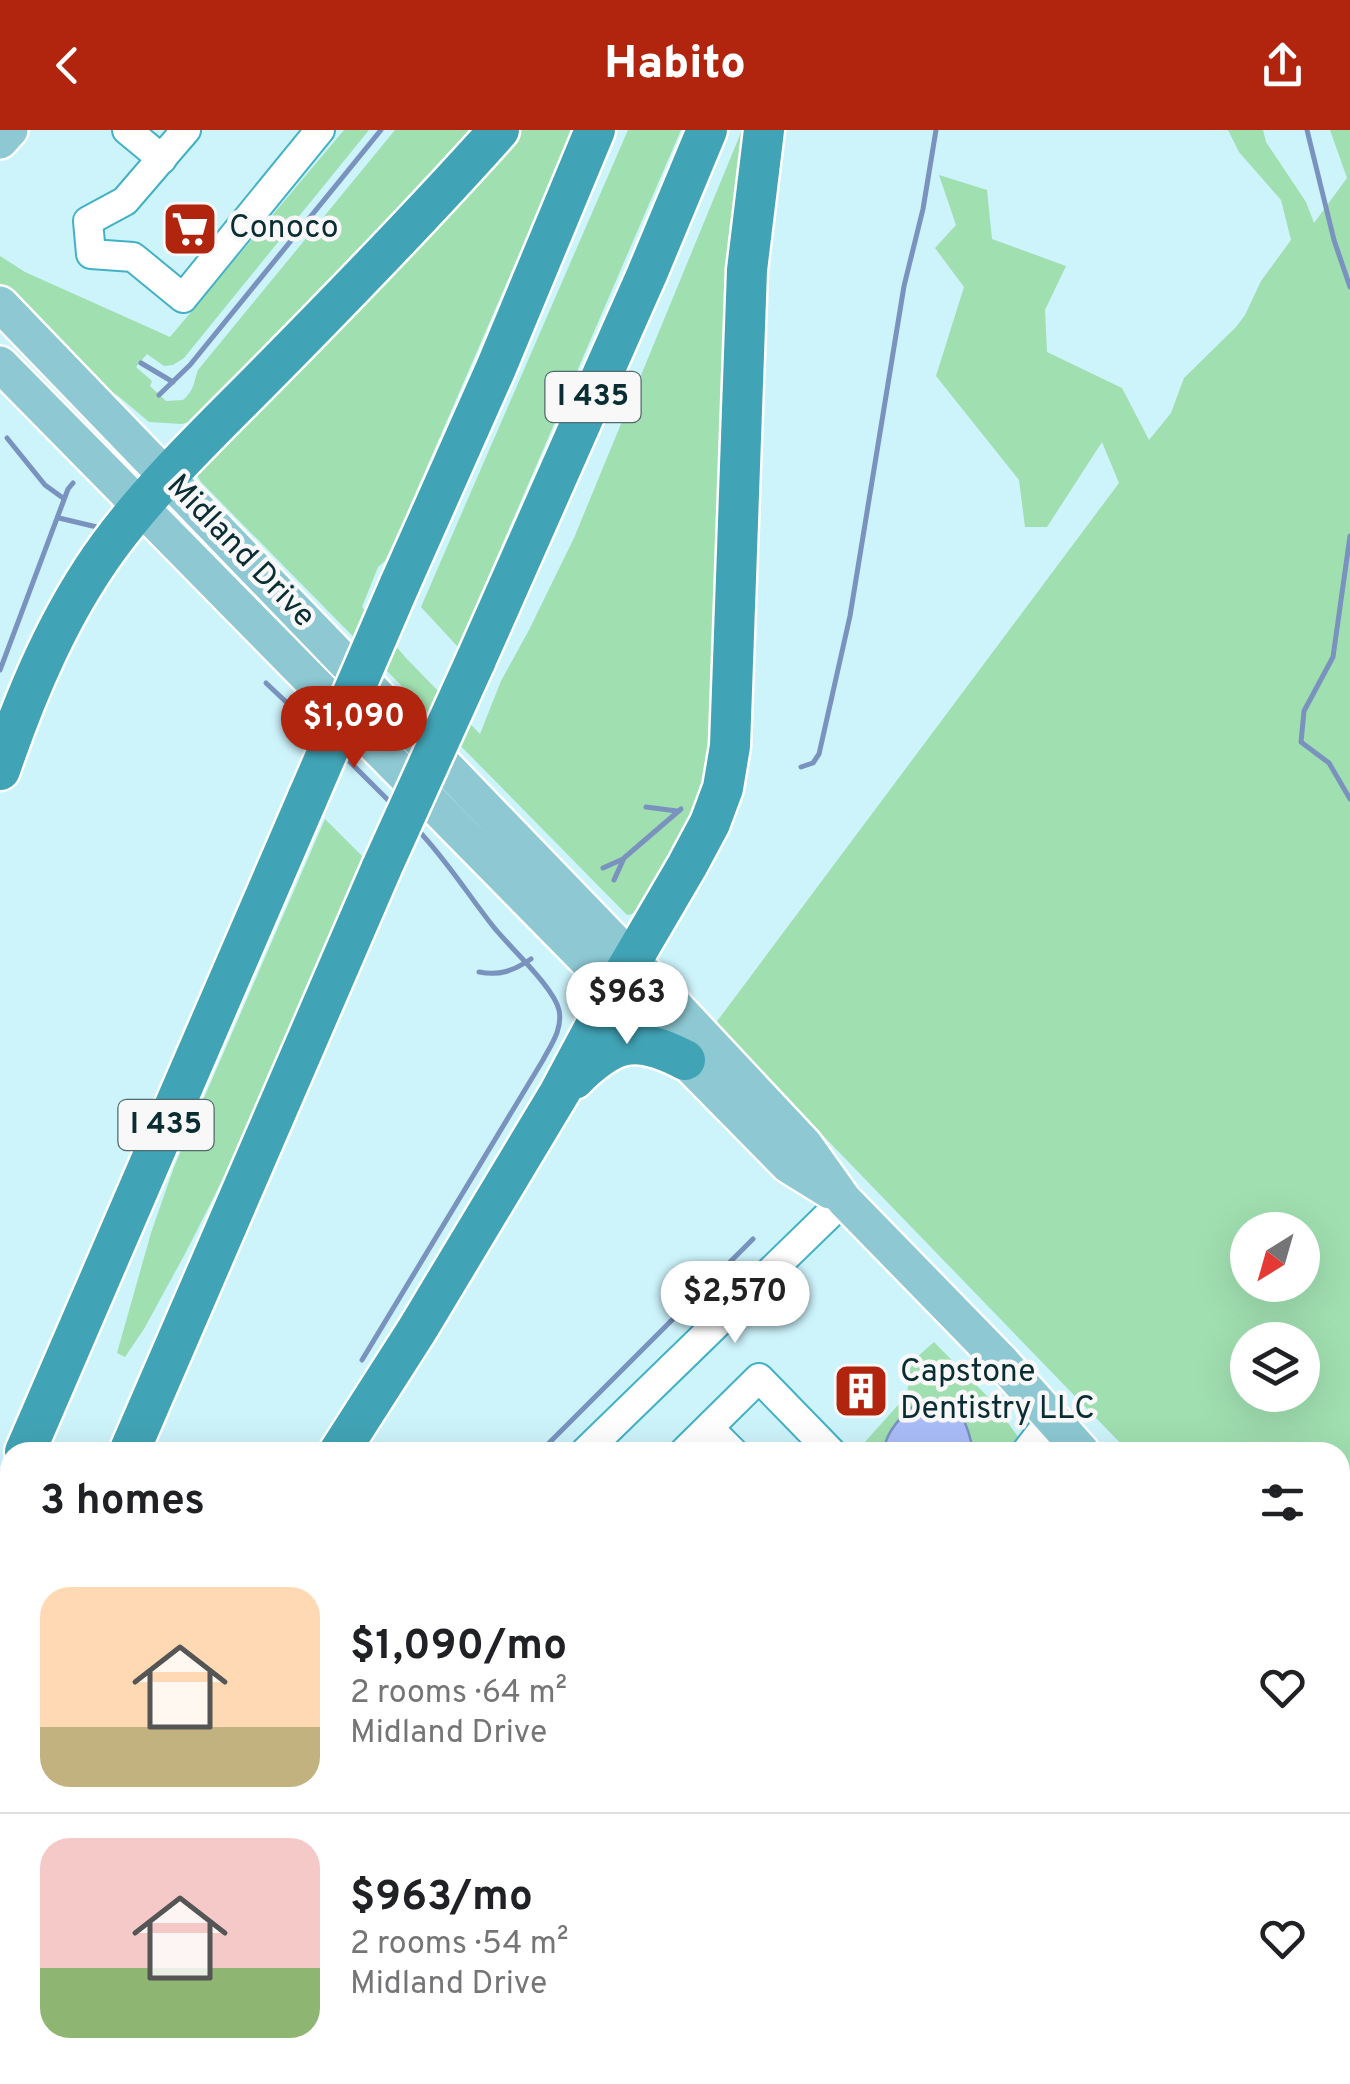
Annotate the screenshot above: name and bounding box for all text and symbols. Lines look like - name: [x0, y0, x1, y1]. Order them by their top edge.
- text: Habito: [604, 37, 746, 94]
- icon: back: [40, 38, 95, 93]
- icon: share: [1255, 38, 1310, 93]
- supermarket icon: Conoco: [160, 199, 220, 259]
- place label: Conoco: [229, 209, 339, 249]
- road number: I 435: [546, 372, 640, 422]
- street label: Midland Drive: [157, 467, 323, 637]
- pin: $1,090: [273, 686, 435, 771]
- text: $1,090: [303, 698, 405, 738]
- pin: $963: [568, 962, 686, 1047]
- text: $963: [588, 974, 666, 1014]
- road number: I 435: [119, 1100, 214, 1150]
- north arrow: [1230, 1212, 1320, 1302]
- map controls: [1230, 1212, 1320, 1412]
- pin: $2,570: [654, 1261, 816, 1346]
- text: $2,570: [683, 1273, 787, 1313]
- button: layers: [1230, 1322, 1320, 1412]
- place label: Capstone Dentistry LLC: [900, 1353, 1095, 1430]
- building icon: Capstone Dentistry LLC: [831, 1361, 891, 1421]
- icon: filters: [1255, 1475, 1310, 1530]
- text: 3 homes: [40, 1476, 205, 1529]
- text: $1,090/mo: [350, 1621, 567, 1674]
- icon: home: [120, 1627, 240, 1747]
- icon: heart: [1255, 1660, 1310, 1715]
- text: 2 rooms · 64 m²: [350, 1674, 567, 1714]
- text: Midland Drive: [350, 1714, 547, 1754]
- text: $963/mo: [350, 1872, 533, 1925]
- icon: home: [120, 1878, 240, 1998]
- icon: heart: [1255, 1911, 1310, 1966]
- text: 2 rooms · 54 m²: [350, 1925, 569, 1965]
- text: Midland Drive: [350, 1965, 547, 2005]

